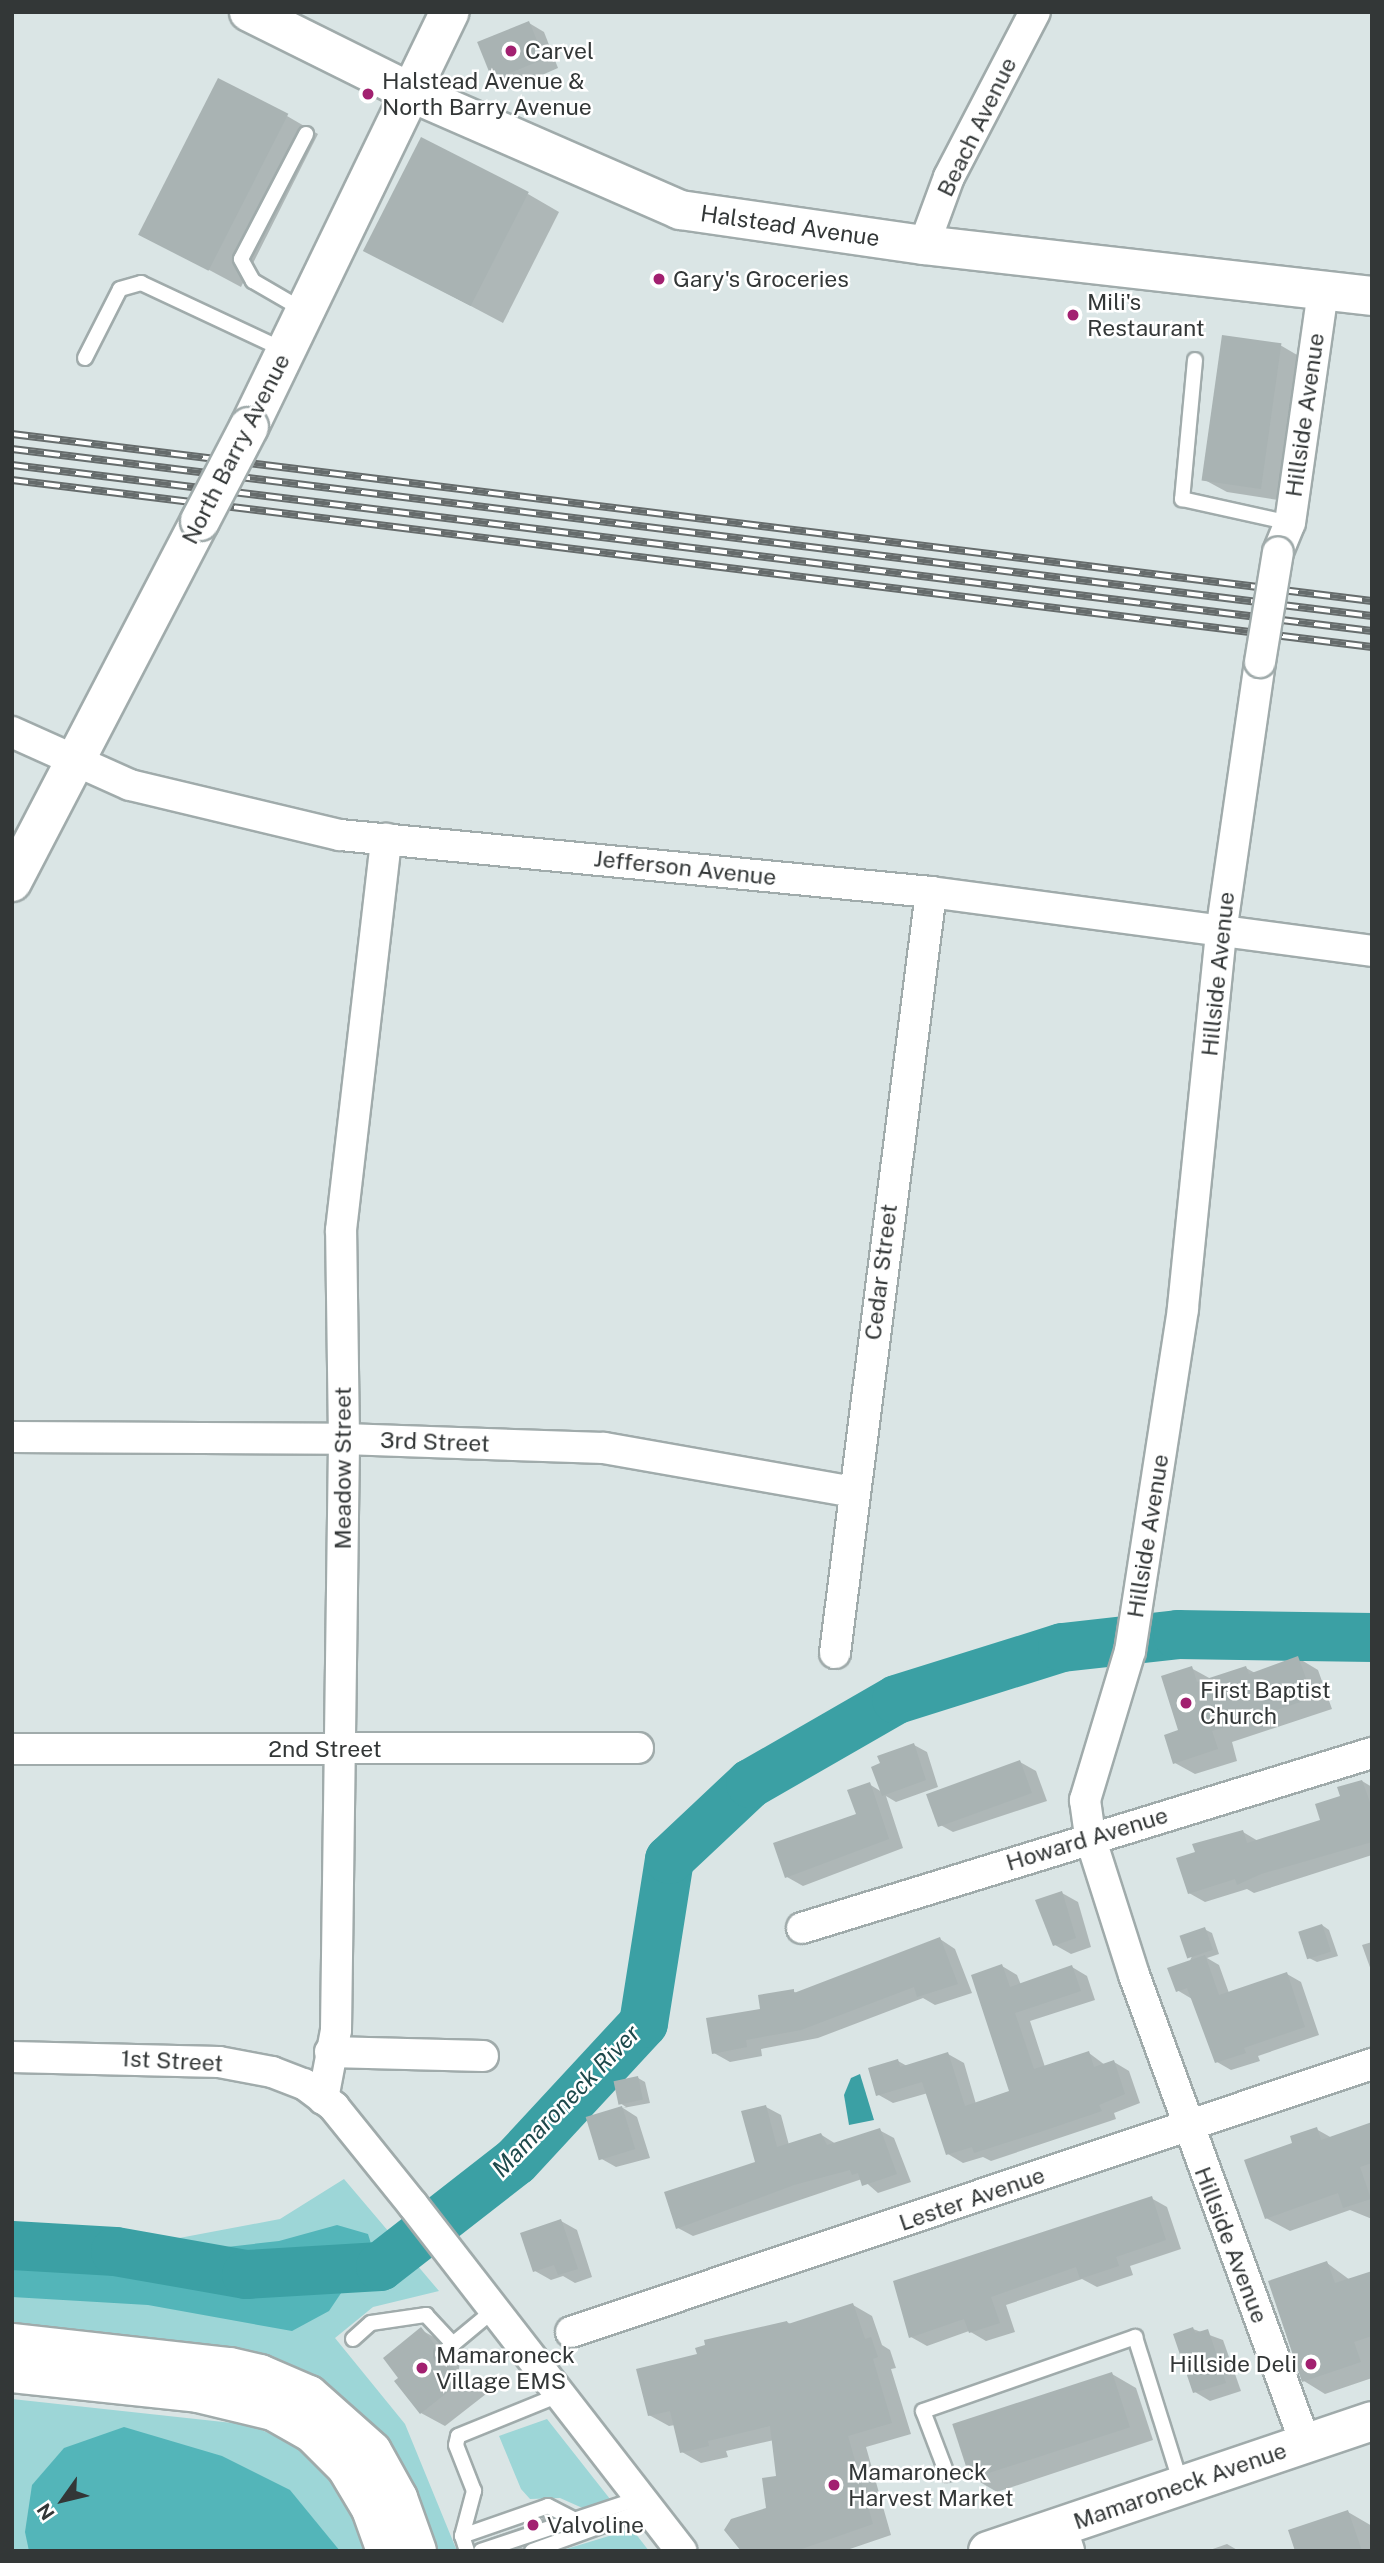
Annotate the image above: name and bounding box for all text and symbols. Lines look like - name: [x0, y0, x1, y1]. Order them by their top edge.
- place label: Carvel: [525, 37, 594, 65]
- marker: Carvel: [503, 43, 519, 59]
- street label: Beach Avenue: [931, 53, 1023, 201]
- place label: Halstead Avenue & North Barry Avenue: [382, 67, 592, 121]
- marker: Halstead Avenue & North Barry Avenue: [360, 86, 376, 102]
- street label: Halstead Avenue: [699, 200, 881, 252]
- place label: Gary's Groceries: [673, 265, 849, 293]
- marker: Gary's Groceries: [651, 271, 667, 287]
- place label: Mili's Restaurant: [1087, 288, 1205, 342]
- marker: Mili's Restaurant: [1065, 307, 1081, 323]
- street label: Hillside Avenue: [1280, 331, 1330, 499]
- street label: North Barry Avenue: [176, 349, 296, 549]
- street label: Jefferson Avenue: [592, 845, 778, 891]
- street label: Hillside Avenue: [1196, 890, 1240, 1058]
- street label: Cedar Street: [859, 1202, 903, 1342]
- street label: Meadow Street: [329, 1386, 357, 1550]
- street label: 3rd Street: [380, 1426, 490, 1458]
- street label: Hillside Avenue: [1121, 1452, 1175, 1620]
- place label: First Baptist Church: [1200, 1676, 1331, 1730]
- marker: First Baptist Church: [1178, 1695, 1194, 1711]
- street label: 2nd Street: [268, 1735, 382, 1763]
- street label: Howard Avenue: [1003, 1801, 1171, 1877]
- water label: Mamaroneck River: [486, 2019, 646, 2183]
- street label: 1st Street: [120, 2045, 224, 2077]
- street label: Lester Avenue: [895, 2161, 1049, 2237]
- street label: Hillside Avenue: [1188, 2163, 1274, 2327]
- place label: Mamaroneck Village EMS: [436, 2341, 575, 2395]
- place label: Hillside Deli: [1169, 2350, 1297, 2378]
- marker: Hillside Deli: [1303, 2356, 1319, 2372]
- marker: Mamaroneck Village EMS: [414, 2360, 430, 2376]
- street label: Mamaroneck Avenue: [1070, 2437, 1290, 2535]
- place label: Mamaroneck Harvest Market: [848, 2458, 1014, 2512]
- north arrow: [28, 2465, 98, 2535]
- marker: Mamaroneck Harvest Market: [826, 2477, 842, 2493]
- text: N: [32, 2499, 59, 2524]
- place label: Valvoline: [547, 2511, 644, 2539]
- marker: Valvoline: [525, 2517, 541, 2533]

